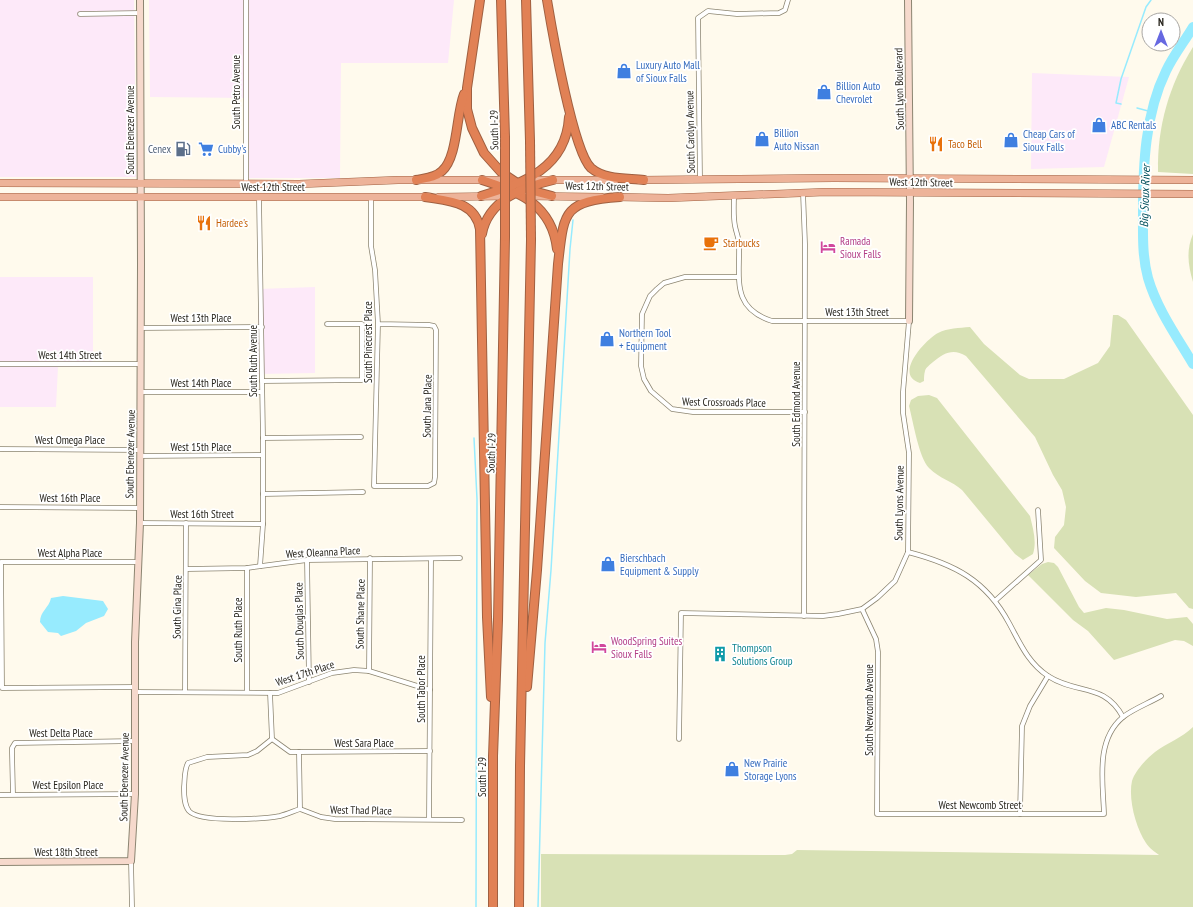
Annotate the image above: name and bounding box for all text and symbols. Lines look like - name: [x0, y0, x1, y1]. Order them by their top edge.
- north arrow: [1141, 12, 1181, 52]
- text: N: [1158, 15, 1164, 29]
- street label: South Lyon Boulevard: [891, 48, 907, 130]
- street label: South Petro Avenue: [229, 54, 243, 129]
- place label: Luxury Auto Mall of Sioux Falls: [636, 58, 700, 85]
- shop icon: Luxury Auto Mall of Sioux Falls: [615, 62, 633, 80]
- place label: Billion Auto Chevrolet: [836, 79, 881, 106]
- shop icon: Billion Auto Chevrolet: [815, 83, 833, 101]
- street label: South Ebenezer Avenue: [123, 85, 137, 175]
- street label: South Carolyn Avenue: [682, 90, 698, 174]
- street label: South I-29: [487, 110, 501, 150]
- shop icon: ABC Rentals: [1090, 116, 1108, 134]
- place label: ABC Rentals: [1111, 118, 1157, 132]
- place label: Billion Auto Nissan: [774, 126, 819, 153]
- place label: Cheap Cars of Sioux Falls: [1023, 127, 1076, 154]
- shop icon: Billion Auto Nissan: [753, 130, 771, 148]
- shop icon: Cheap Cars of Sioux Falls: [1002, 131, 1020, 149]
- restaurant icon: Taco Bell: [927, 135, 945, 153]
- place label: Taco Bell: [948, 137, 982, 151]
- fuel station icon: Cenex: [174, 140, 192, 158]
- supermarket icon: Cubby's: [197, 140, 215, 158]
- place label: Cenex: [148, 142, 171, 156]
- place label: Cubby's: [218, 142, 247, 156]
- water label: Big Sioux River: [1136, 163, 1153, 228]
- street label: West 12th Street: [889, 174, 953, 190]
- street label: West 12th Street: [565, 178, 629, 194]
- street label: West 12th Street: [241, 180, 305, 194]
- restaurant icon: Hardee's: [195, 214, 213, 232]
- place label: Hardee's: [216, 216, 248, 230]
- cafe icon: Starbucks: [702, 234, 720, 252]
- place label: Ramada Sioux Falls: [840, 234, 881, 261]
- place label: Starbucks: [723, 236, 760, 250]
- hotel icon: Ramada Sioux Falls: [819, 238, 837, 256]
- street label: South Pinecrest Place: [361, 301, 375, 383]
- street label: West 13th Street: [825, 305, 889, 319]
- street label: West 13th Place: [171, 311, 232, 325]
- street label: South Ruth Avenue: [246, 324, 260, 397]
- place label: Northern Tool + Equipment: [619, 326, 672, 353]
- shop icon: Northern Tool + Equipment: [598, 330, 616, 348]
- street label: West 14th Street: [38, 348, 102, 362]
- street label: South Edmond Avenue: [789, 361, 803, 447]
- street label: South Jana Place: [419, 374, 435, 438]
- street label: West 14th Place: [171, 376, 232, 390]
- street label: West Crossroads Place: [682, 394, 767, 410]
- street label: South Ebenezer Avenue: [122, 409, 138, 499]
- street label: West Omega Place: [35, 433, 105, 447]
- street label: South I-29: [483, 433, 499, 473]
- street label: West 15th Place: [171, 440, 232, 454]
- street label: South Lyons Avenue: [891, 465, 907, 541]
- street label: West 16th Place: [40, 491, 101, 505]
- street label: West 16th Street: [170, 507, 234, 521]
- street label: West Oleanna Place: [285, 543, 361, 561]
- street label: West Alpha Place: [38, 546, 103, 560]
- place label: Bierschbach Equipment & Supply: [620, 551, 699, 578]
- shop icon: Bierschbach Equipment & Supply: [599, 555, 617, 573]
- street label: South Gina Place: [169, 574, 185, 639]
- street label: South Shane Place: [352, 578, 368, 649]
- street label: South Douglas Place: [291, 582, 307, 660]
- street label: South Ruth Place: [231, 597, 245, 662]
- place label: WoodSpring Suites Sioux Falls: [611, 634, 682, 661]
- hotel icon: WoodSpring Suites Sioux Falls: [590, 638, 608, 656]
- place label: Thompson Solutions Group: [732, 641, 793, 668]
- building icon: Thompson Solutions Group: [711, 645, 729, 663]
- street label: South Tabor Place: [414, 655, 428, 723]
- street label: West 17th Place: [274, 657, 337, 689]
- street label: South Newcomb Avenue: [862, 664, 876, 756]
- street label: West Delta Place: [29, 726, 93, 740]
- street label: South Ebenezer Avenue: [116, 732, 132, 822]
- street label: West Sara Place: [334, 736, 394, 750]
- place label: New Prairie Storage Lyons: [744, 756, 797, 783]
- street label: South I-29: [475, 757, 489, 797]
- shop icon: New Prairie Storage Lyons: [723, 760, 741, 778]
- street label: West Epsilon Place: [33, 778, 104, 792]
- street label: West Newcomb Street: [939, 798, 1021, 812]
- street label: West Thad Place: [330, 802, 392, 818]
- street label: West 18th Street: [34, 845, 98, 859]

